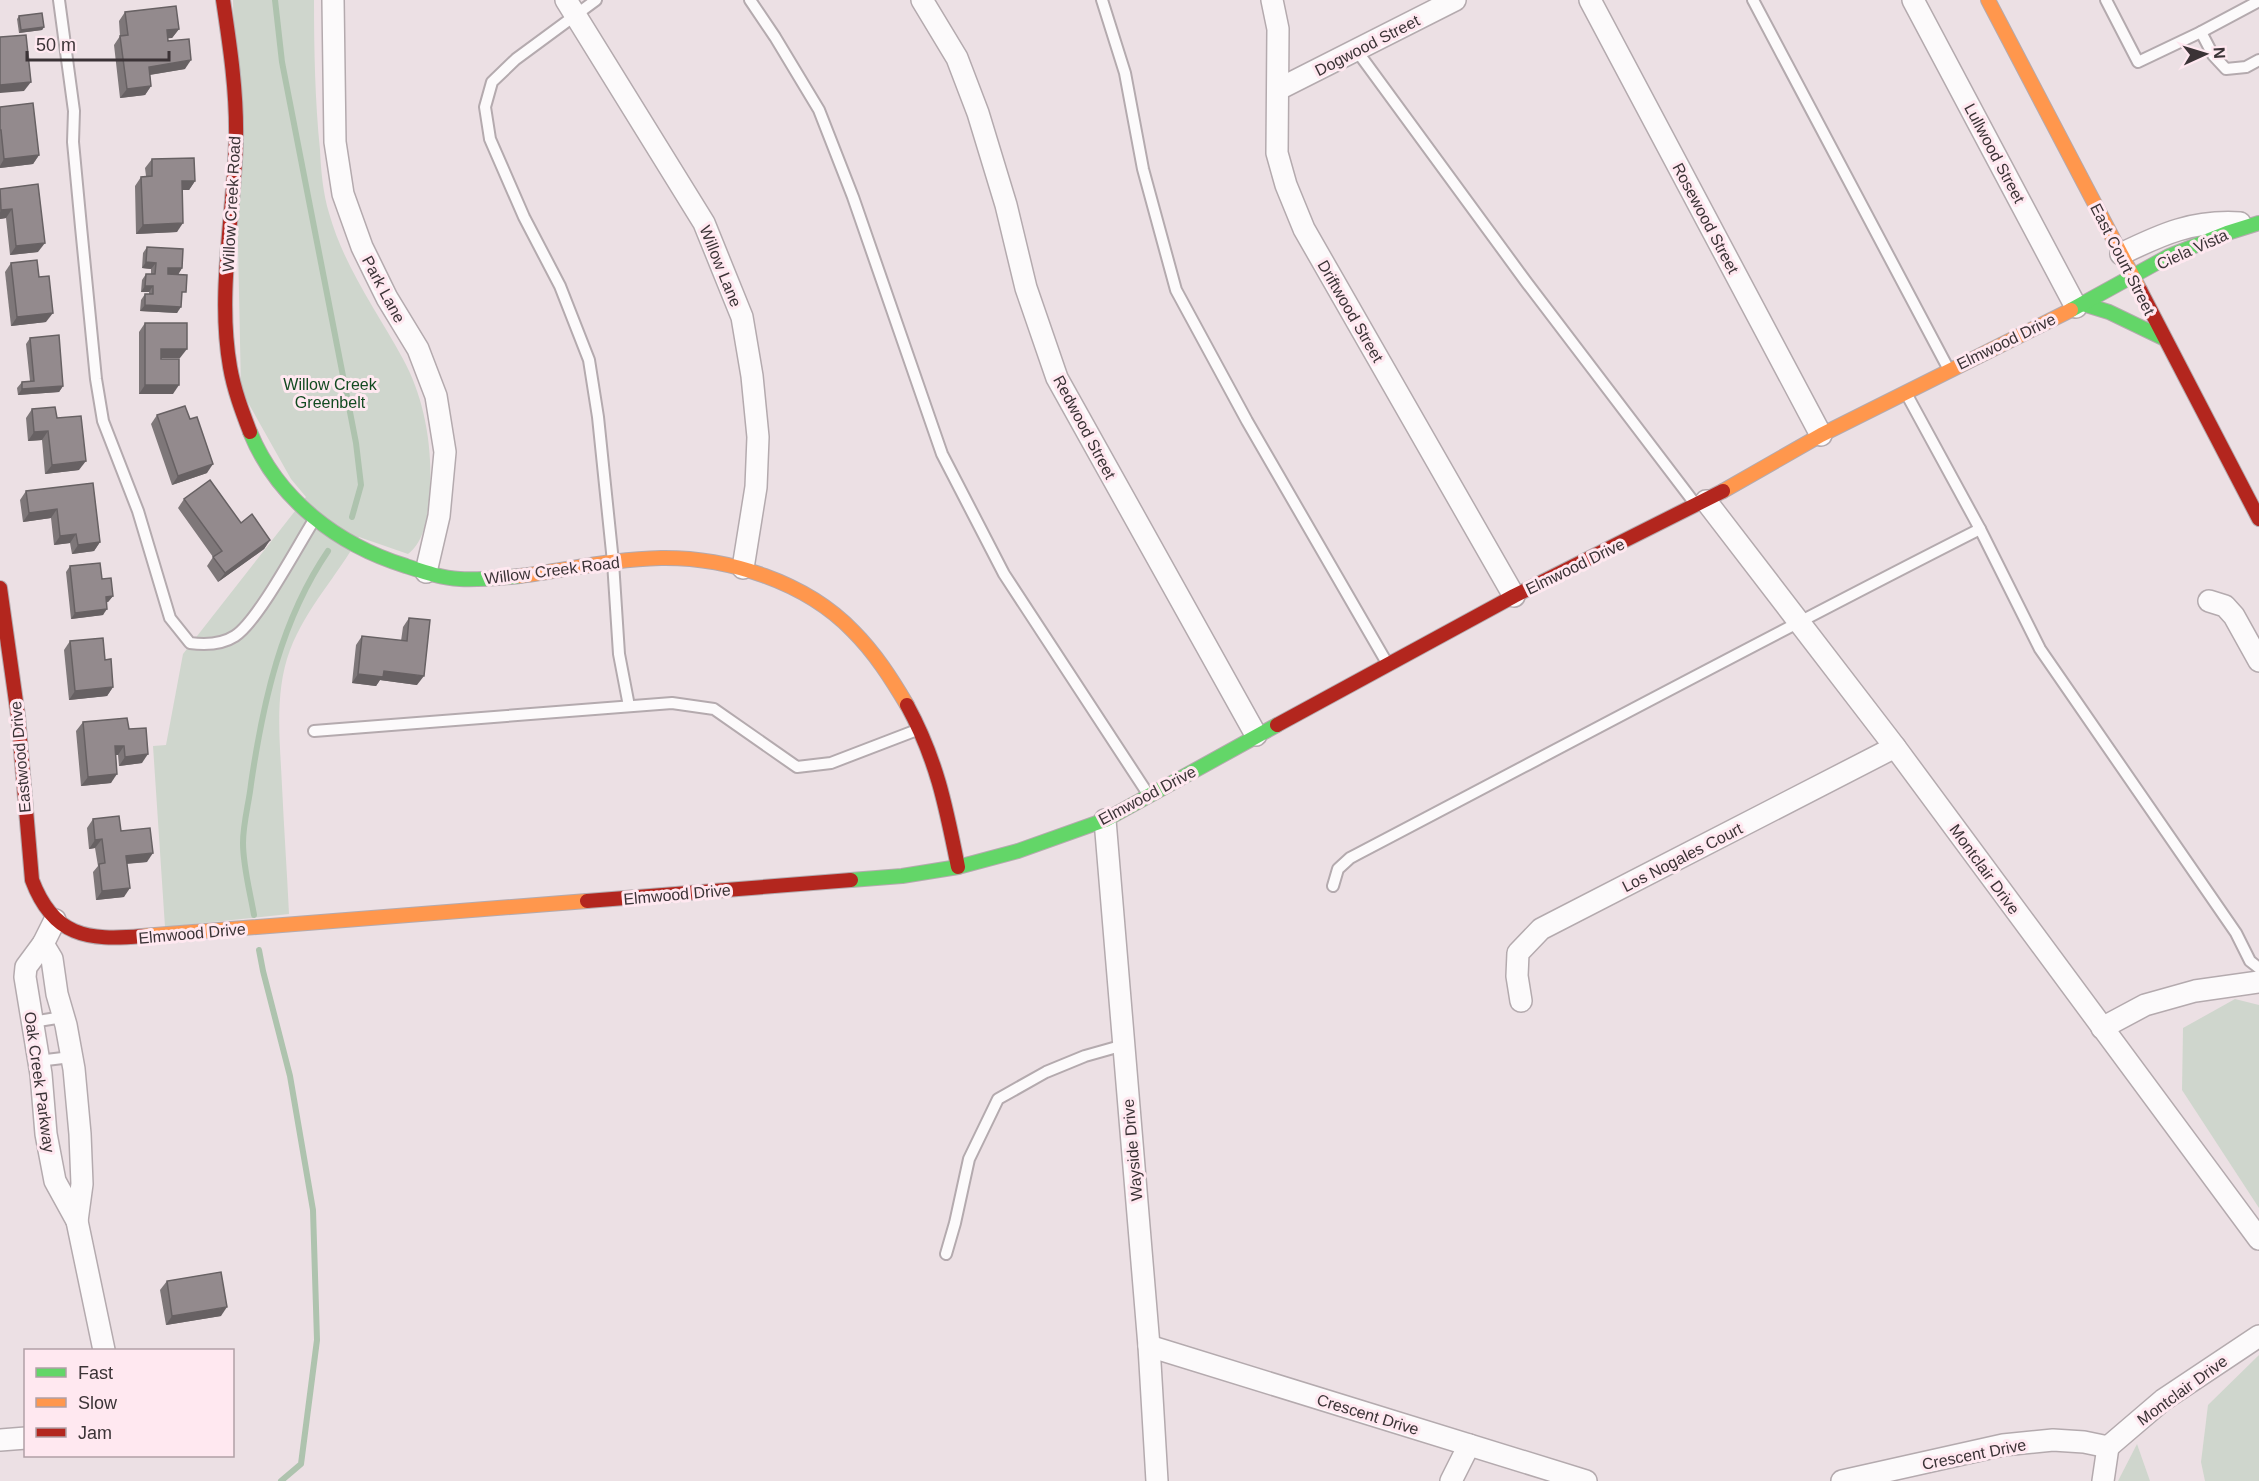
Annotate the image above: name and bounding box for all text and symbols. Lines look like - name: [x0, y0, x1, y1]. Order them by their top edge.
- street label: Dogwood Street: [1312, 12, 1423, 79]
- scale bar: [27, 24, 170, 62]
- north arrow: [2175, 24, 2235, 84]
- text: 50 m: [36, 35, 76, 55]
- text: N: [2211, 47, 2228, 59]
- street label: Lullwood Street: [1961, 101, 2028, 206]
- street label: Willow Creek Road: [219, 136, 244, 272]
- street label: Rosewood Street: [1669, 160, 1742, 277]
- street label: East Court Street: [2087, 201, 2158, 318]
- street label: Willow Lane: [696, 223, 745, 309]
- street label: Ciela Vista: [2154, 226, 2231, 273]
- street label: Park Lane: [359, 253, 408, 326]
- street label: Driftwood Street: [1315, 257, 1387, 366]
- street label: Elmwood Drive: [1954, 310, 2058, 373]
- street label: Redwood Street: [1050, 373, 1119, 482]
- park label: Willow Creek Greenbelt: [283, 376, 378, 411]
- street label: Elmwood Drive: [1523, 535, 1627, 598]
- street label: Willow Creek Road: [484, 554, 621, 587]
- street label: Eastwood Drive: [7, 700, 34, 814]
- street label: Elmwood Drive: [1096, 763, 1199, 828]
- street label: Los Nogales Court: [1619, 820, 1746, 895]
- street label: Montclair Drive: [1946, 821, 2023, 918]
- street label: Elmwood Drive: [623, 881, 731, 908]
- street label: Elmwood Drive: [138, 920, 246, 947]
- street label: Oak Creek Parkway: [21, 1010, 58, 1154]
- street label: Wayside Drive: [1120, 1098, 1145, 1202]
- legend: [24, 1349, 234, 1457]
- street label: Montclair Drive: [2134, 1352, 2231, 1429]
- text: Fast: [78, 1363, 113, 1383]
- street label: Crescent Drive: [1315, 1391, 1421, 1438]
- text: Slow: [78, 1393, 118, 1413]
- text: Jam: [78, 1423, 112, 1443]
- street label: Crescent Drive: [1921, 1436, 2028, 1473]

